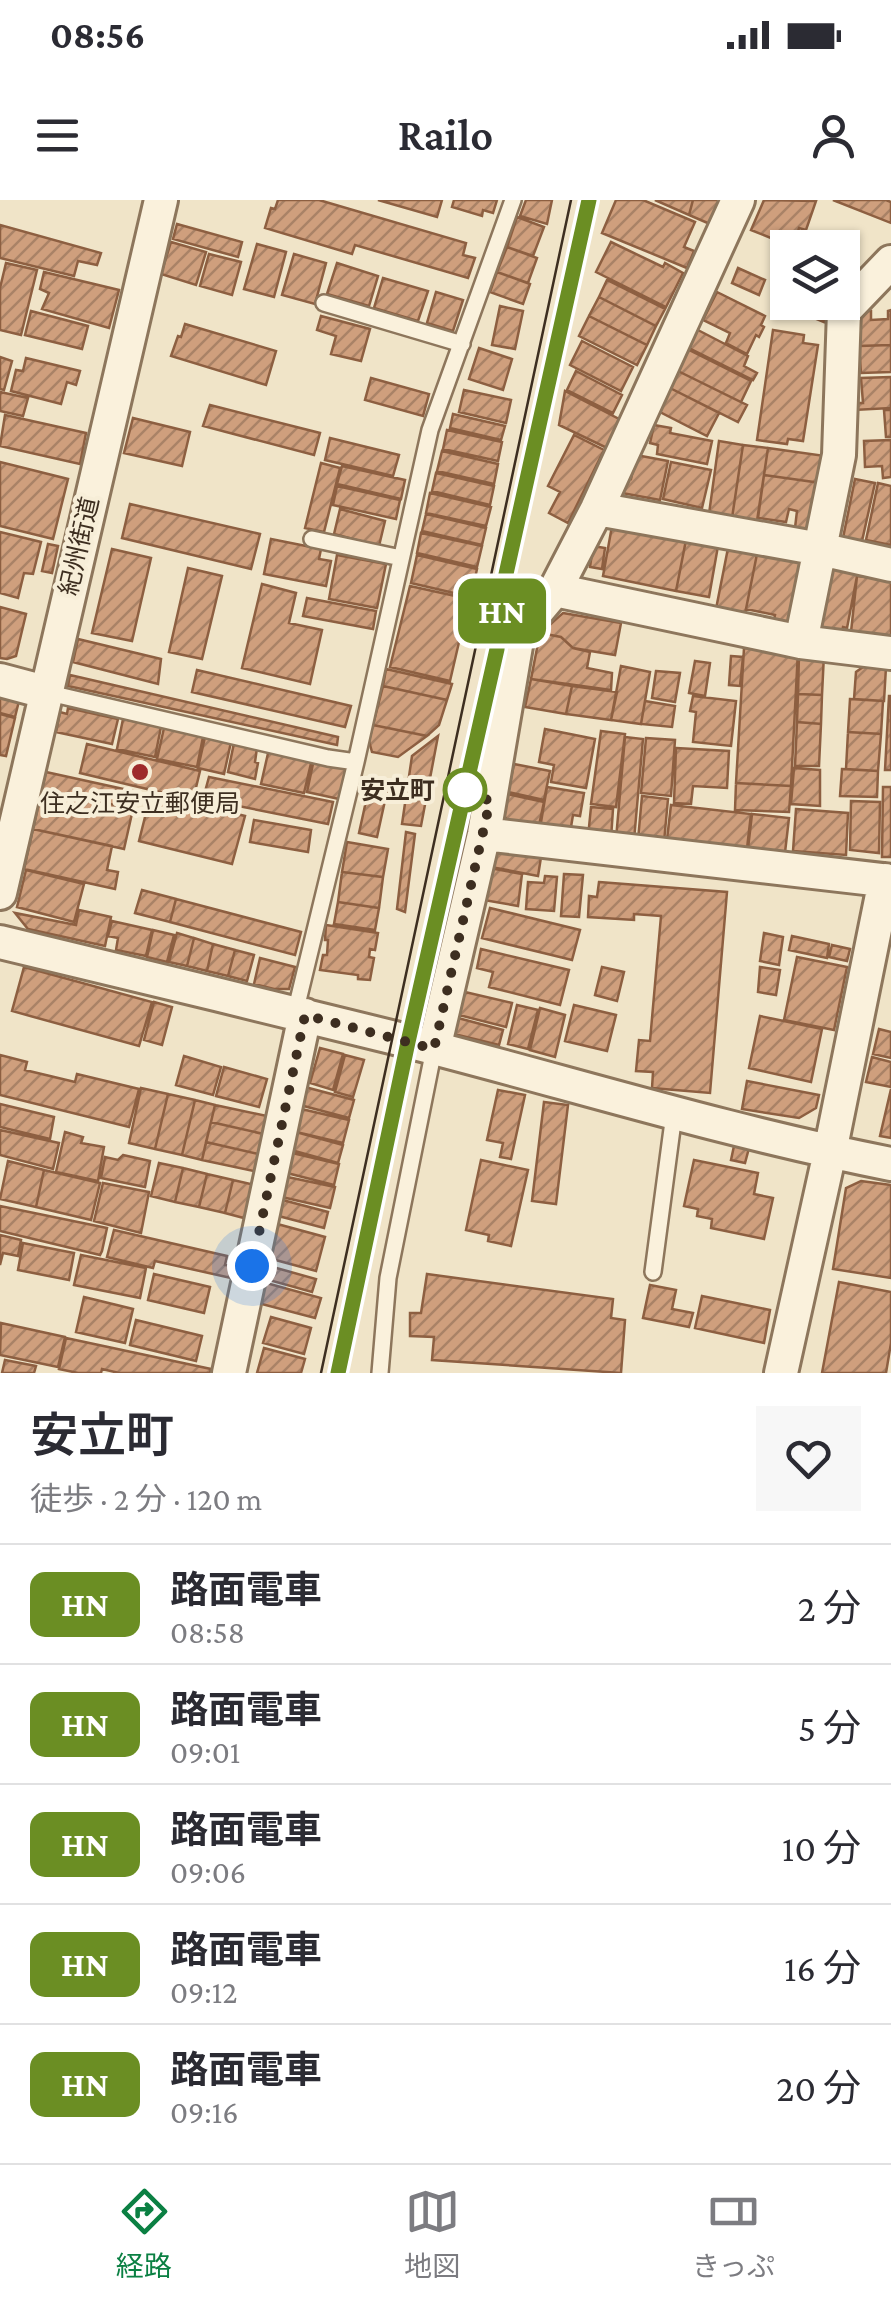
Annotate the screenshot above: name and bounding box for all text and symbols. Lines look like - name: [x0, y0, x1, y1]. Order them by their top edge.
- text: 08:56: [50, 14, 145, 56]
- icon: menu: [30, 108, 85, 163]
- icon: person: [806, 108, 861, 163]
- text: Railo: [398, 110, 493, 160]
- map controls: [770, 230, 860, 320]
- button: layers: [770, 230, 860, 320]
- street label: 紀州街道: [55, 494, 103, 598]
- line badge: HN: [457, 578, 547, 644]
- text: HN: [478, 592, 526, 631]
- marker: 住之江安立郵便局: [129, 761, 151, 783]
- marker: 安立町: [444, 769, 486, 811]
- place label: 安立町: [360, 777, 435, 804]
- place label: 住之江安立郵便局: [40, 790, 240, 817]
- your location: [227, 1241, 277, 1291]
- button: heart: [756, 1406, 861, 1511]
- text: 安立町: [30, 1409, 174, 1462]
- text: 徒歩 · 2 分 · 120 m: [30, 1481, 262, 1517]
- text: 路面電車: [170, 1569, 322, 1611]
- text: HN: [61, 1585, 109, 1624]
- text: 2 分: [798, 1587, 861, 1629]
- text: 08:58: [170, 1614, 245, 1650]
- text: 路面電車: [170, 1689, 322, 1731]
- text: HN: [61, 1705, 109, 1744]
- text: 5 分: [798, 1707, 861, 1749]
- text: 09:01: [170, 1734, 240, 1770]
- text: 路面電車: [170, 1809, 322, 1851]
- text: HN: [61, 1825, 109, 1864]
- text: 10 分: [782, 1827, 861, 1869]
- text: 09:06: [170, 1854, 246, 1890]
- text: 路面電車: [170, 1929, 322, 1971]
- text: HN: [61, 1945, 109, 1984]
- text: 16 分: [784, 1947, 861, 1989]
- text: 09:12: [170, 1974, 238, 2010]
- text: 路面電車: [170, 2049, 322, 2091]
- text: HN: [61, 2065, 109, 2104]
- text: 20 分: [776, 2067, 861, 2109]
- text: 09:16: [170, 2094, 239, 2130]
- tab: 経路: [116, 2184, 172, 2284]
- tab: 地図: [404, 2184, 460, 2284]
- tab: きっぷ: [692, 2184, 775, 2284]

